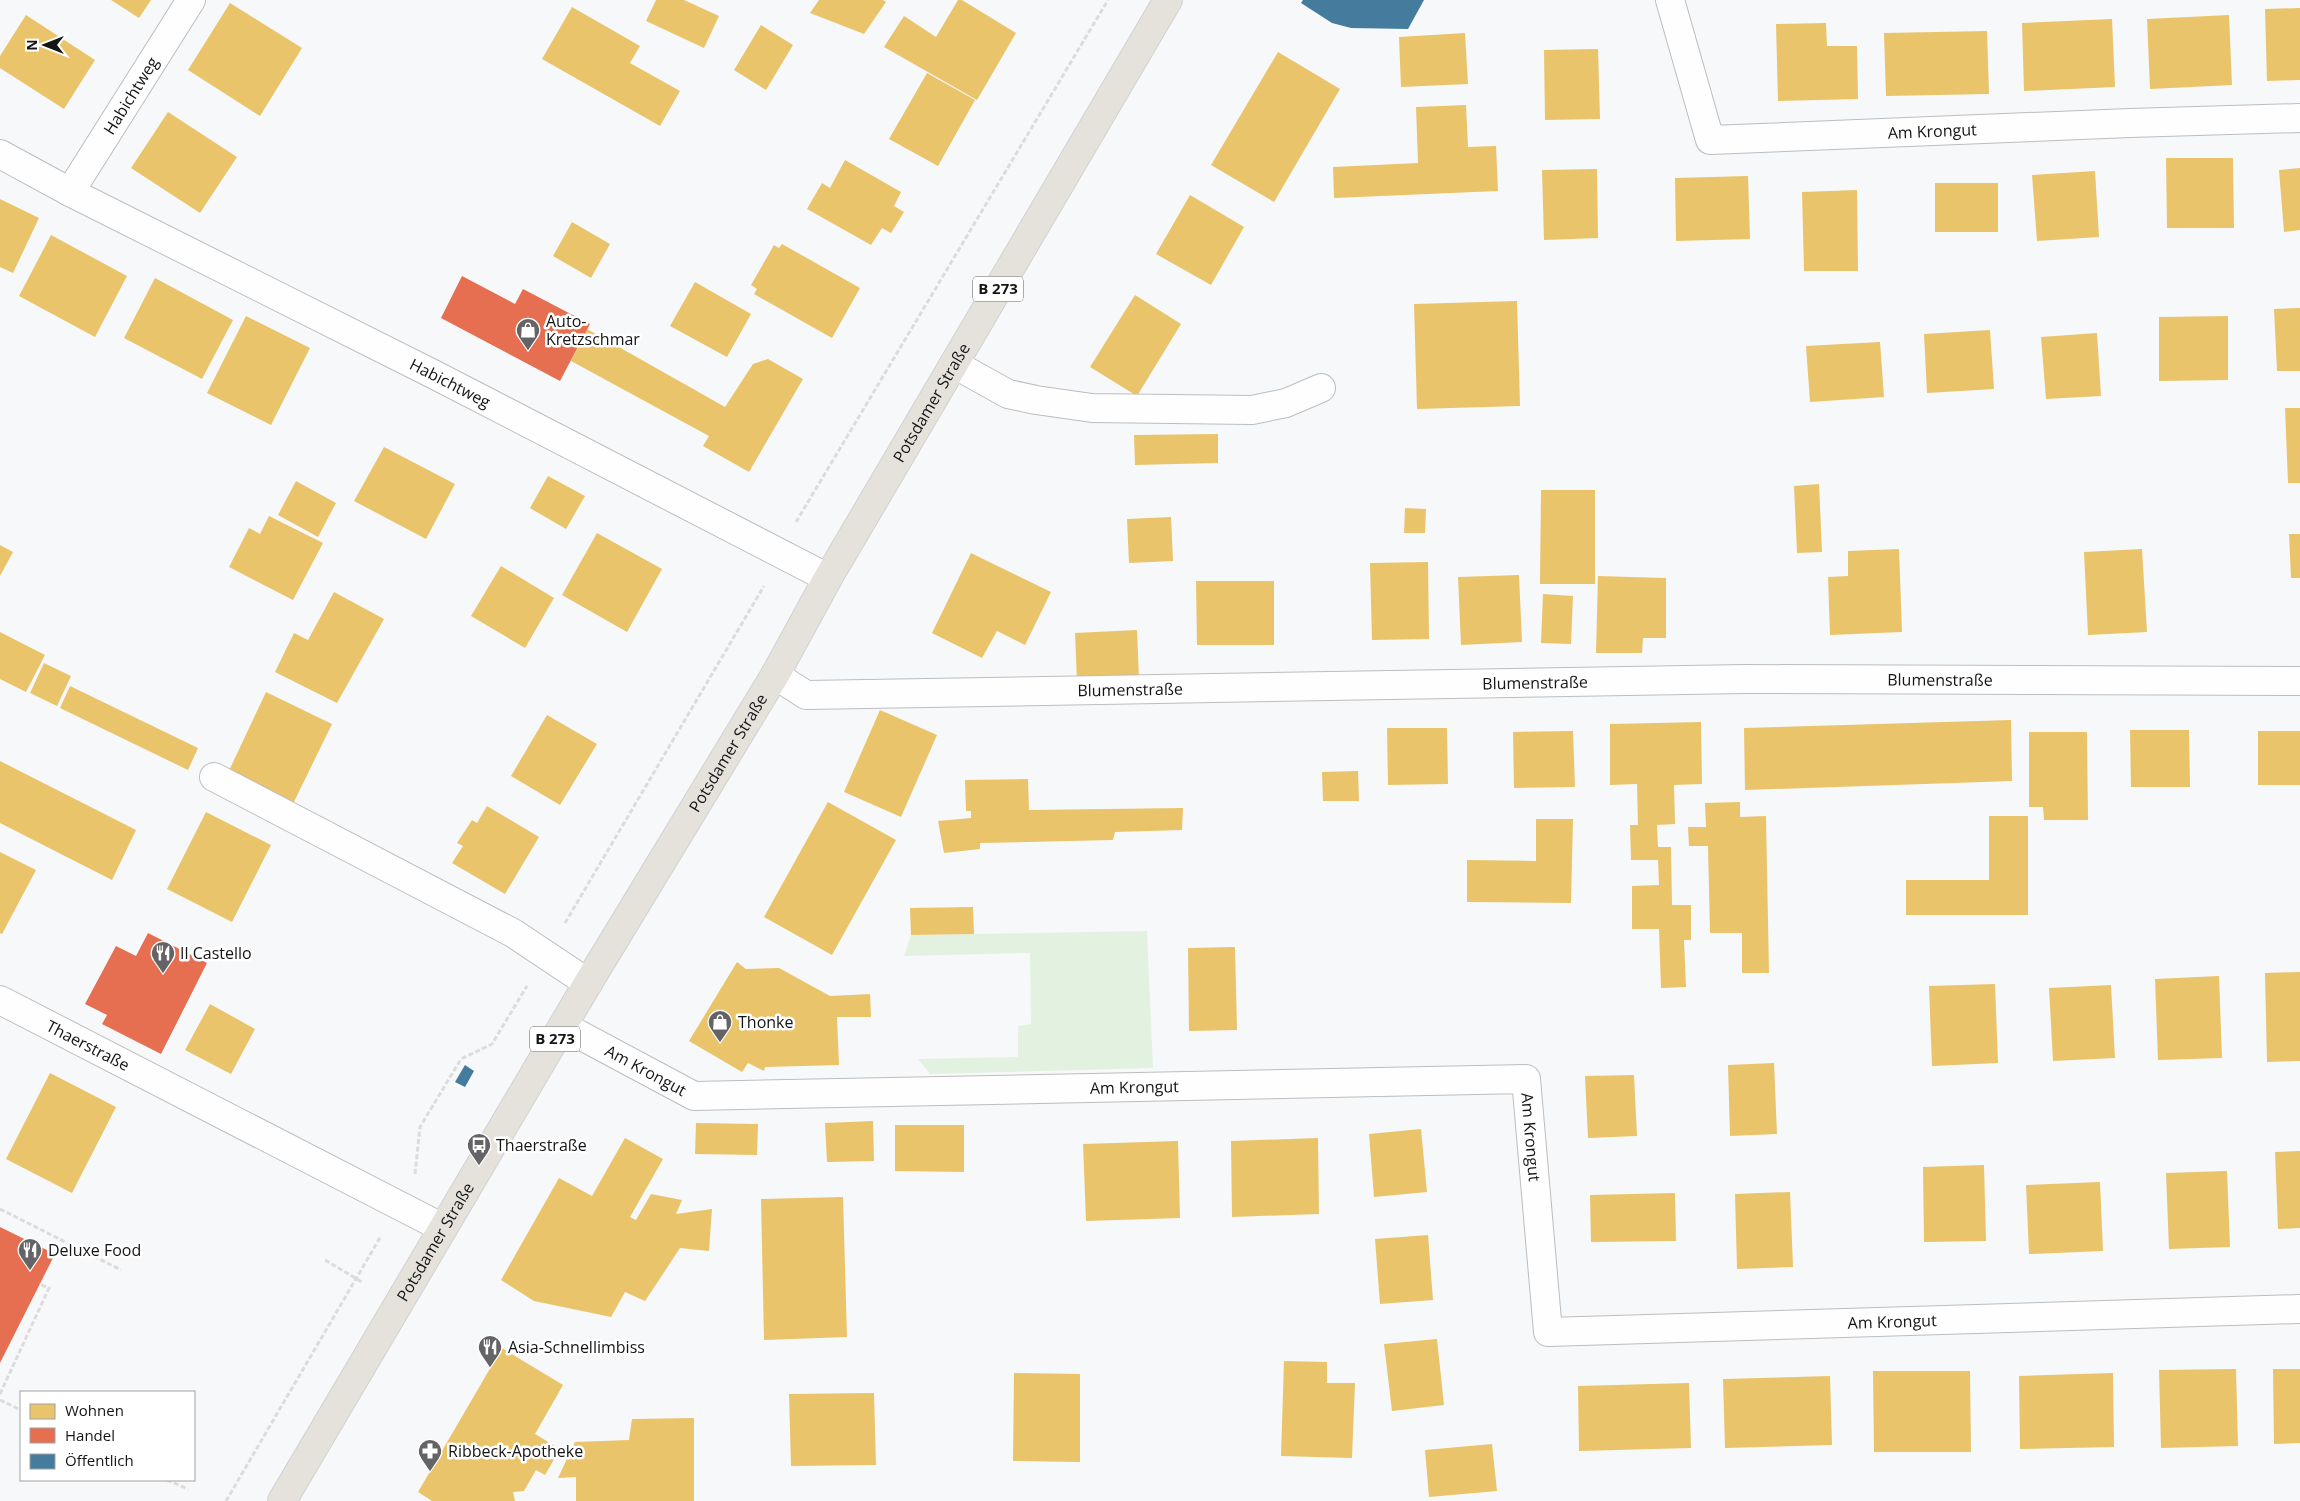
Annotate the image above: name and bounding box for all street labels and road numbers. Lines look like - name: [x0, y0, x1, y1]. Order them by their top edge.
- street label: Habichtweg: [98, 52, 164, 139]
- street label: Am Krongut: [1887, 118, 1977, 144]
- road number: B 273: [973, 276, 1023, 302]
- street label: Potsdamer Straße: [888, 339, 975, 466]
- street label: Habichtweg: [406, 353, 494, 413]
- street label: Blumenstraße: [1887, 669, 1993, 691]
- street label: Blumenstraße: [1482, 671, 1588, 694]
- street label: Blumenstraße: [1077, 678, 1183, 701]
- street label: Potsdamer Straße: [683, 689, 772, 816]
- street label: Thaerstraße: [43, 1015, 133, 1076]
- road number: B 273: [530, 1026, 580, 1052]
- street label: Am Krongut: [601, 1040, 691, 1101]
- street label: Am Krongut: [1090, 1075, 1179, 1099]
- street label: Am Krongut: [1516, 1092, 1546, 1183]
- street label: Potsdamer Straße: [391, 1178, 479, 1305]
- street label: Am Krongut: [1847, 1309, 1937, 1334]

